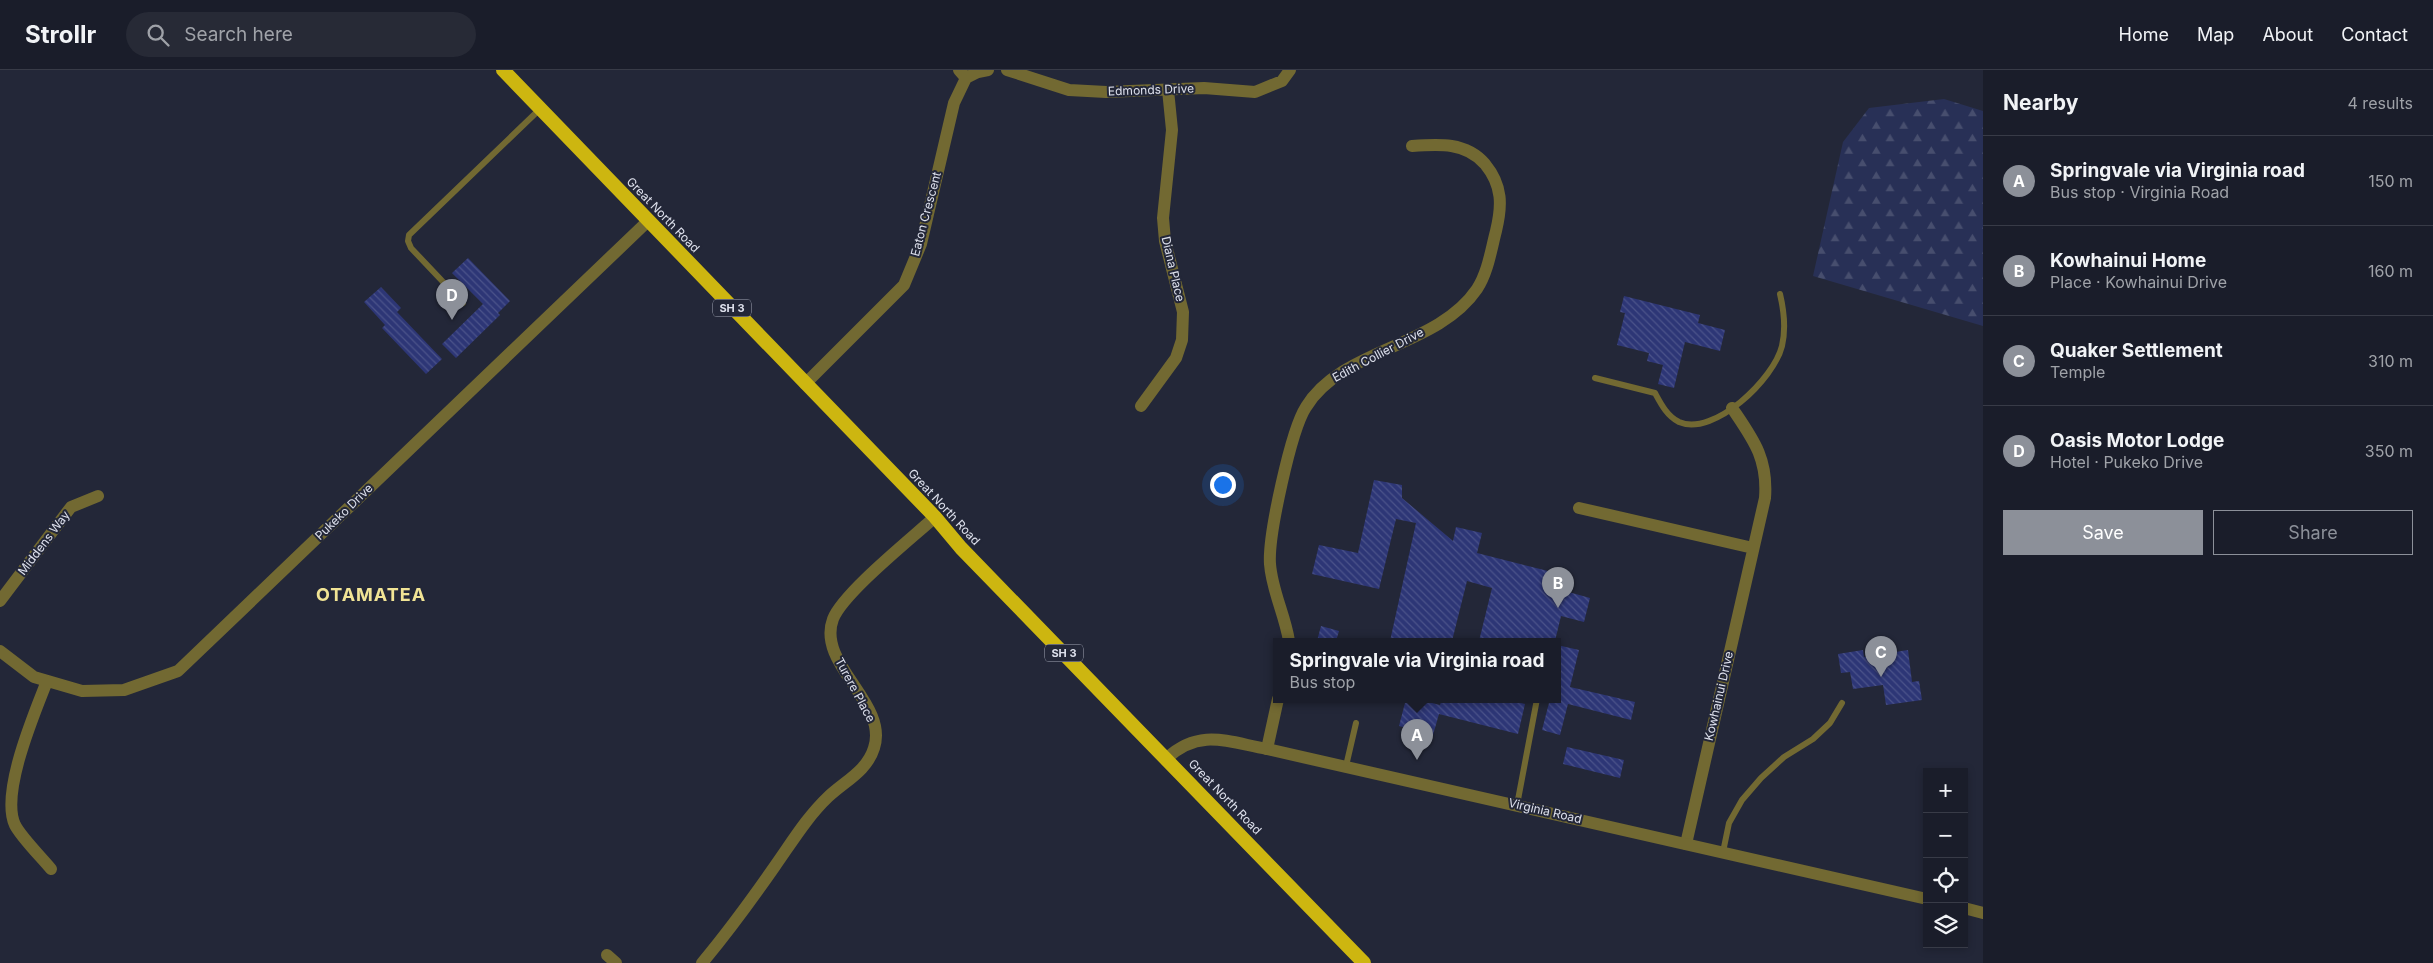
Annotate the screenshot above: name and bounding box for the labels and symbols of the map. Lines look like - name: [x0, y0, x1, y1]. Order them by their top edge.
- street label: Edmonds Drive: [1108, 81, 1194, 98]
- street label: Eaton Crescent: [907, 170, 944, 258]
- street label: Great North Road: [624, 174, 703, 255]
- street label: Diana Place: [1159, 235, 1188, 303]
- pin: D: [436, 279, 468, 320]
- road number: SH 3: [713, 300, 751, 317]
- street label: Edith Collier Drive: [1330, 324, 1426, 385]
- street label: Great North Road: [905, 465, 984, 548]
- your location: [1210, 472, 1236, 498]
- street label: Pukeko Drive: [312, 480, 376, 543]
- street label: Middens Way: [15, 507, 73, 578]
- pin: B: [1542, 567, 1574, 608]
- district label: OTAMATEA: [316, 584, 426, 605]
- pin: C: [1865, 636, 1897, 677]
- road number: SH 3: [1045, 644, 1083, 662]
- street label: Kowhainui Drive: [1701, 650, 1736, 742]
- street label: Turere Place: [832, 655, 879, 725]
- pin: A: [1401, 719, 1433, 760]
- street label: Great North Road: [1186, 756, 1265, 837]
- street label: Virginia Road: [1507, 795, 1583, 826]

